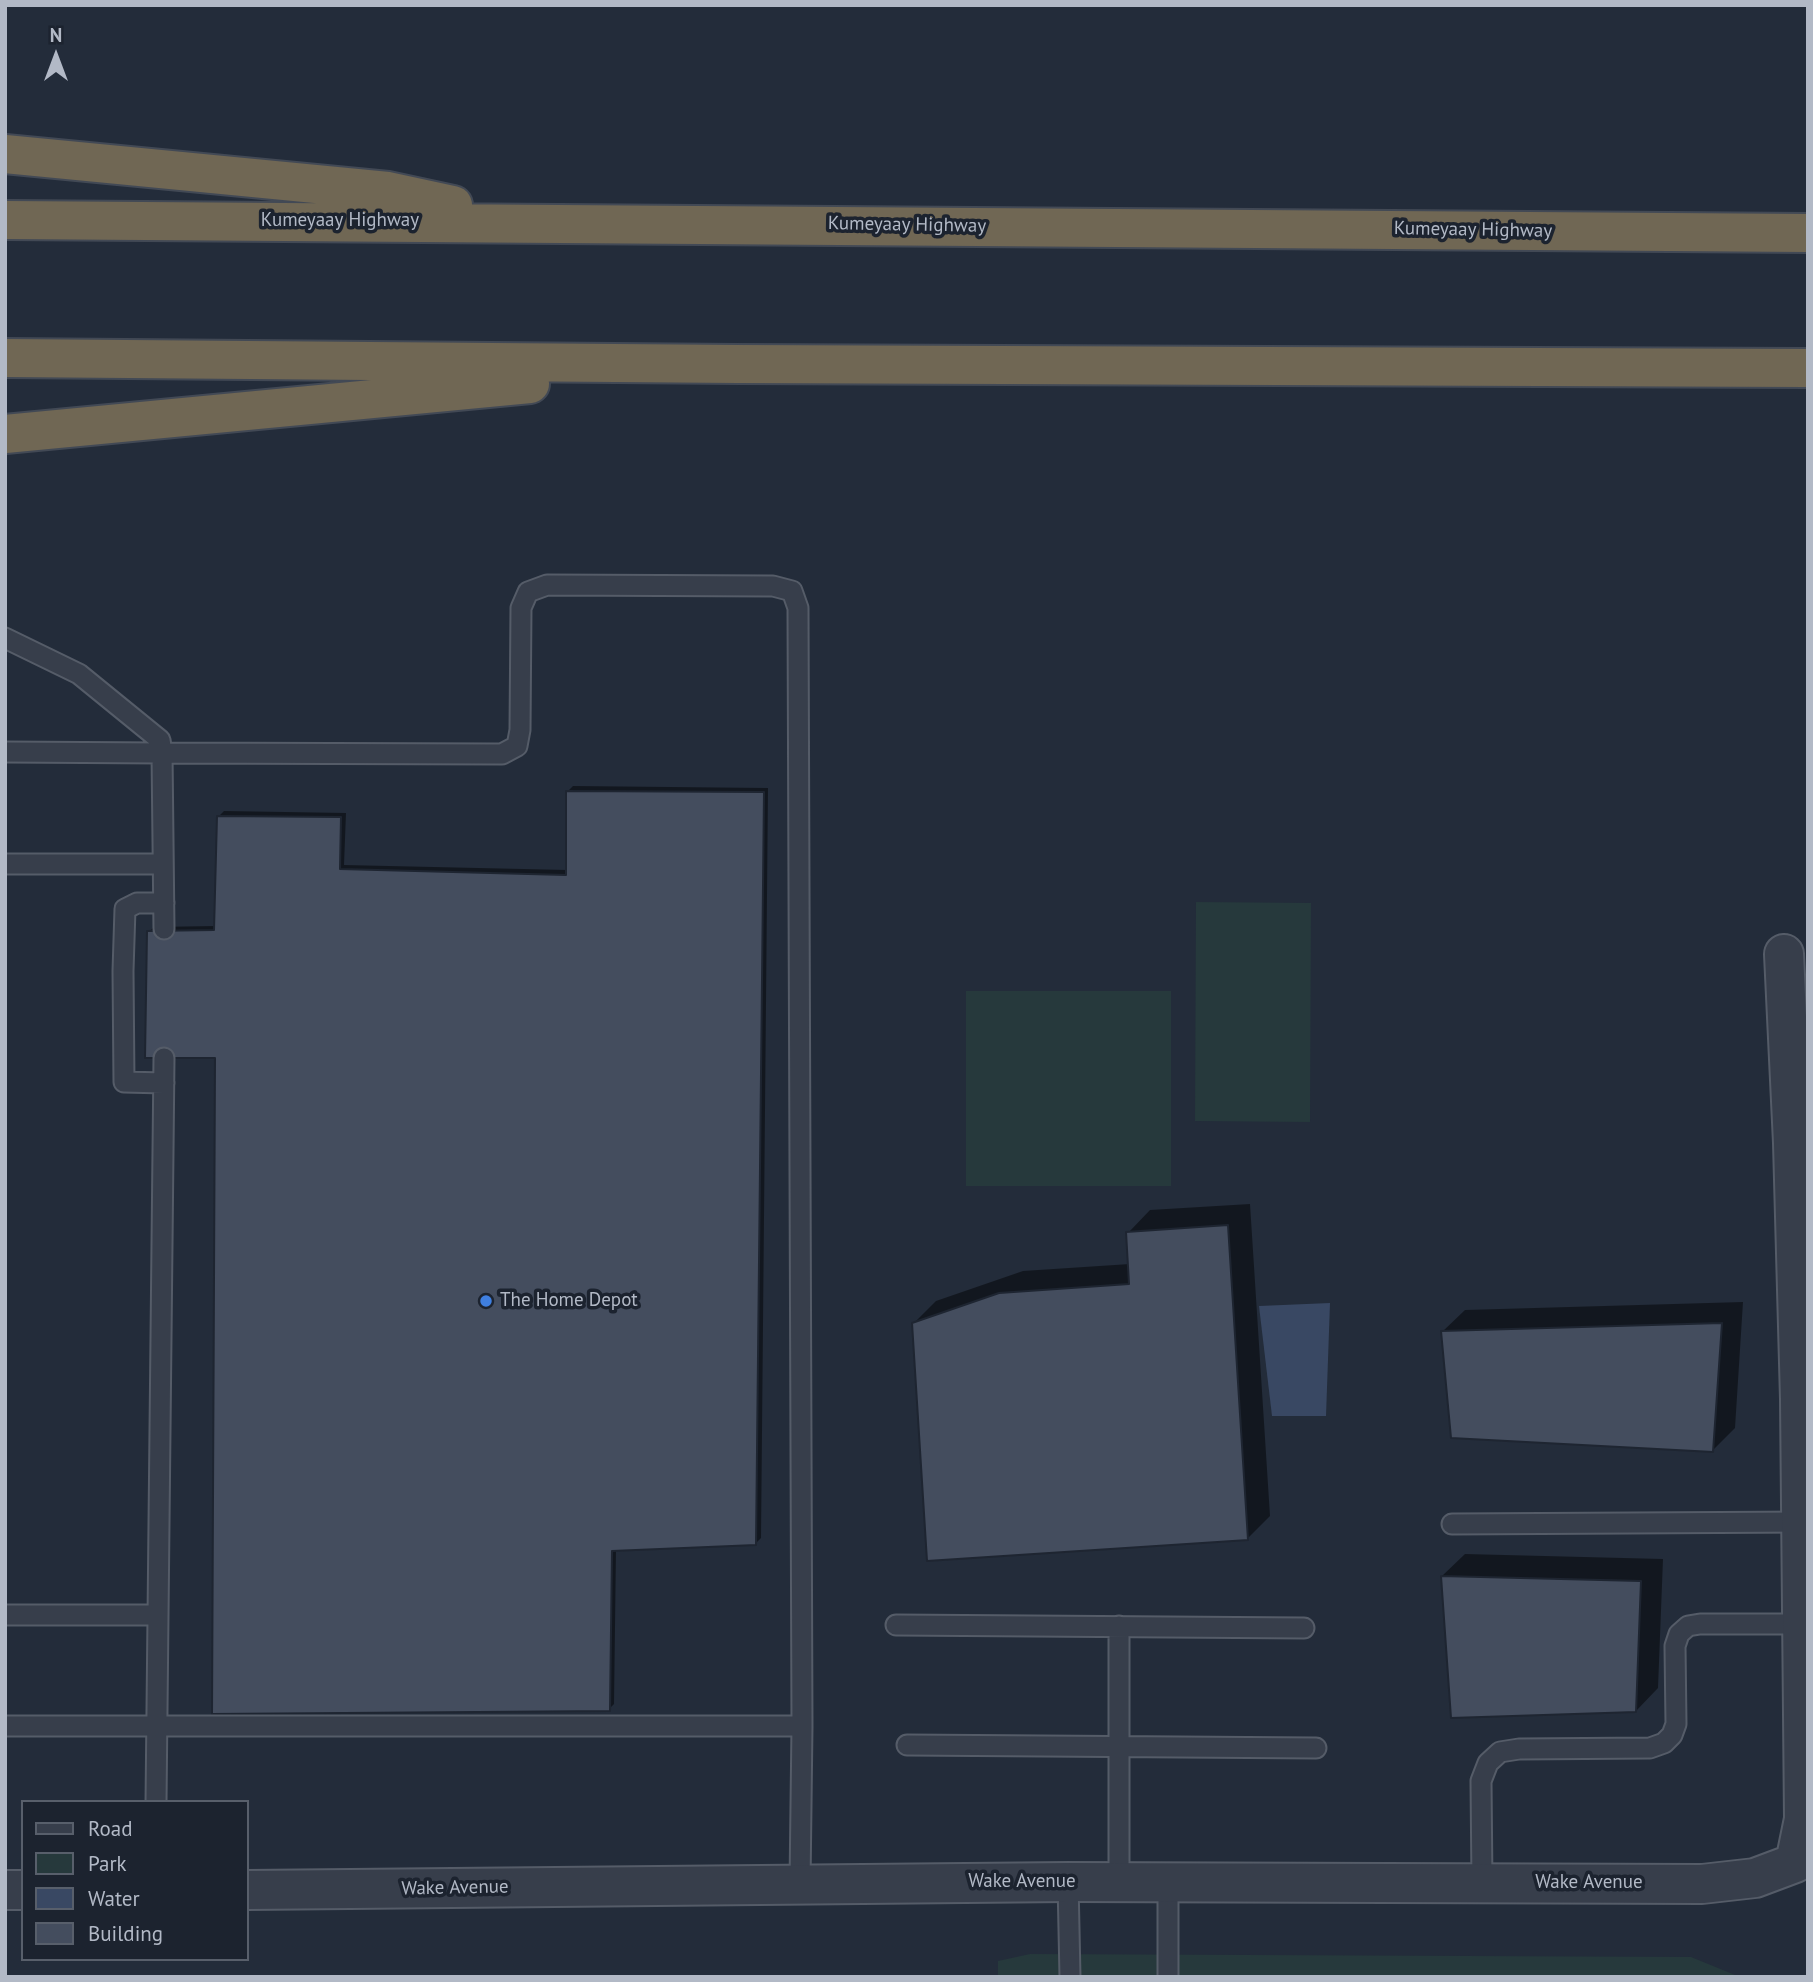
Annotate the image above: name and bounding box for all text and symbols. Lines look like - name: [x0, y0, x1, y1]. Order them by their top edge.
- north arrow: [21, 21, 91, 91]
- text: N: [50, 23, 62, 47]
- street label: Kumeyaay Highway: [261, 210, 419, 232]
- street label: Kumeyaay Highway: [828, 212, 986, 238]
- street label: Kumeyaay Highway: [1394, 217, 1552, 243]
- place label: The Home Depot: [500, 1290, 638, 1312]
- marker: The Home Depot: [478, 1293, 494, 1309]
- legend: [21, 1800, 248, 1961]
- text: Road: [88, 1815, 132, 1842]
- text: Park: [88, 1850, 127, 1877]
- street label: Wake Avenue: [968, 1871, 1076, 1893]
- street label: Wake Avenue: [1535, 1872, 1643, 1894]
- street label: Wake Avenue: [401, 1876, 509, 1900]
- text: Water: [88, 1885, 140, 1912]
- text: Building: [88, 1920, 163, 1947]

